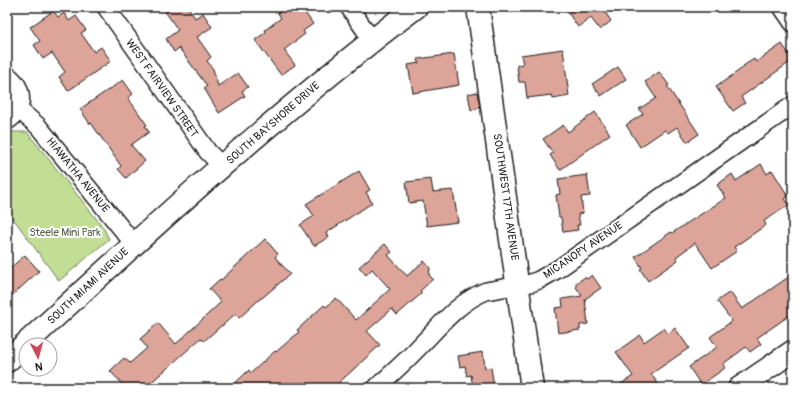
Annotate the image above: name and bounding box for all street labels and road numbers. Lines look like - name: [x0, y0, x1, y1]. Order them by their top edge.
- street label: WEST FAIRVIEW STREET: [123, 36, 201, 140]
- street label: SOUTH BAYSHORE DRIVE: [224, 79, 323, 167]
- street label: SOUTHWEST 17TH AVENUE: [491, 133, 521, 262]
- street label: HIAWATHA AVENUE: [44, 135, 112, 215]
- street label: MICANOPY AVENUE: [541, 218, 625, 281]
- street label: SOUTH MIAMI AVENUE: [45, 245, 132, 327]

